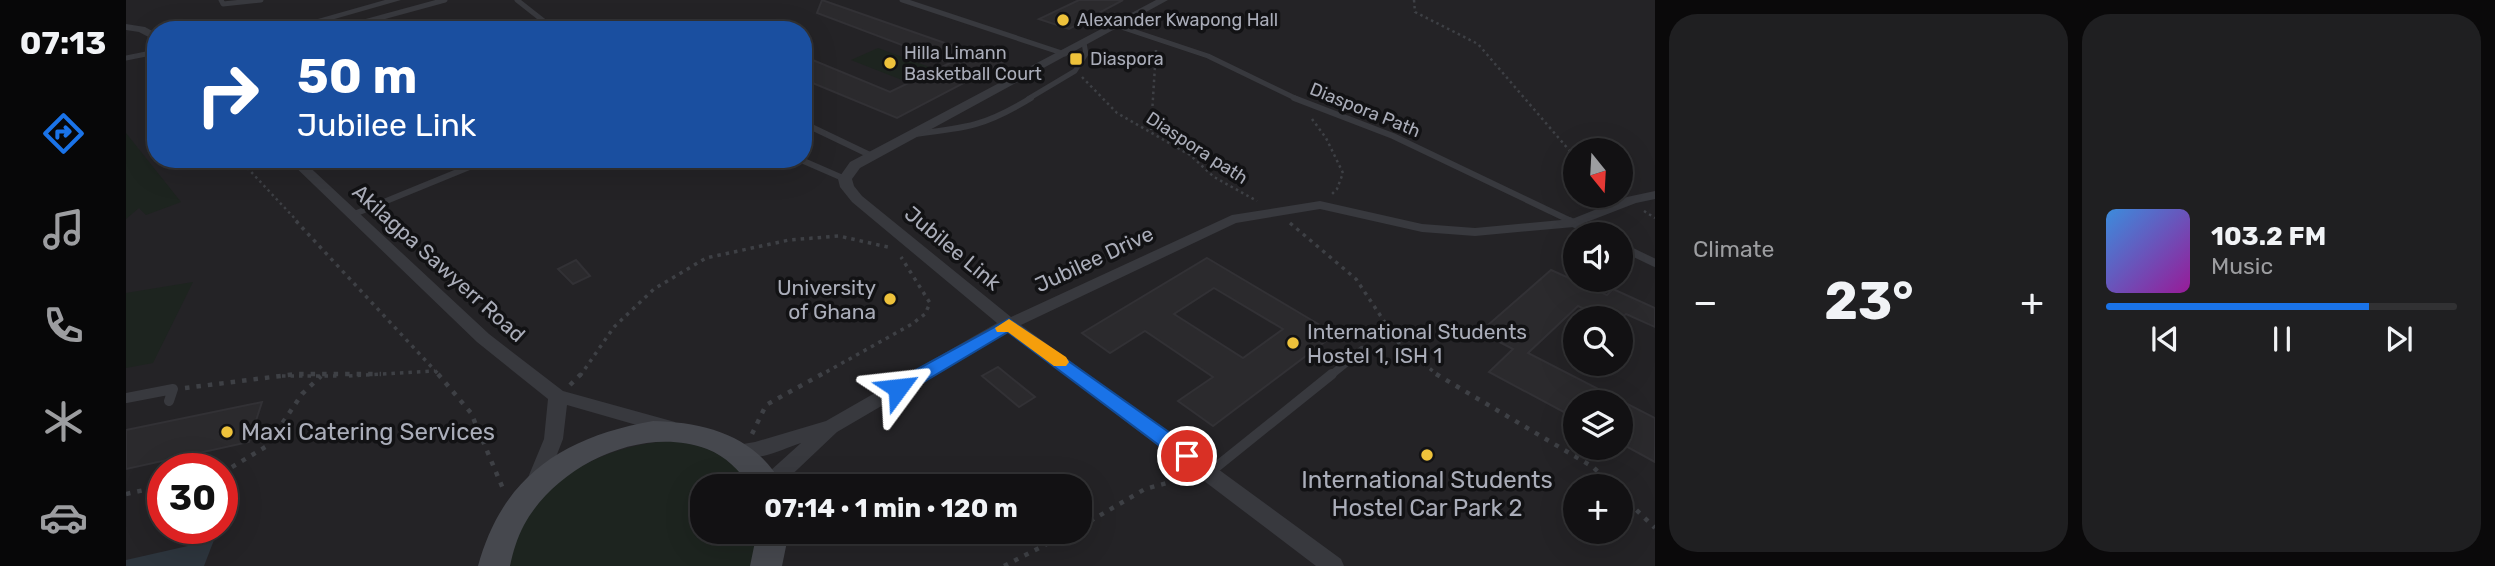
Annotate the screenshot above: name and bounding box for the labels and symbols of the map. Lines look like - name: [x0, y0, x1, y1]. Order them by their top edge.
- place label: Alexander Kwapong Hall: [1077, 9, 1278, 31]
- marker: Alexander Kwapong Hall: [1055, 12, 1071, 28]
- place label: Hilla Limann Basketball Court: [904, 42, 1042, 85]
- place label: Diaspora: [1090, 48, 1164, 70]
- marker: Diaspora: [1068, 51, 1084, 67]
- marker: Hilla Limann Basketball Court: [882, 55, 898, 71]
- street label: Diaspora Path: [1307, 78, 1423, 142]
- street label: Diaspora path: [1142, 107, 1252, 189]
- north arrow: [1563, 138, 1633, 208]
- street label: Akilagpa Sawyerr Road: [348, 179, 530, 347]
- street label: Jubilee Link: [900, 201, 1006, 296]
- street label: Jubilee Drive: [1031, 221, 1157, 297]
- place label: University of Ghana: [777, 275, 876, 324]
- marker: University of Ghana: [882, 291, 898, 307]
- place label: International Students Hostel 1, ISH 1: [1307, 319, 1527, 368]
- marker: International Students Hostel 1, ISH 1: [1285, 335, 1301, 351]
- position arrow: [861, 351, 935, 425]
- place label: Maxi Catering Services: [241, 418, 495, 446]
- marker: Maxi Catering Services: [219, 424, 235, 440]
- pin: [1157, 426, 1217, 486]
- marker: International Students Hostel Car Park 2: [1419, 447, 1435, 463]
- speed limit sign: 30: [147, 453, 238, 544]
- place label: International Students Hostel Car Park 2: [1301, 466, 1553, 522]

